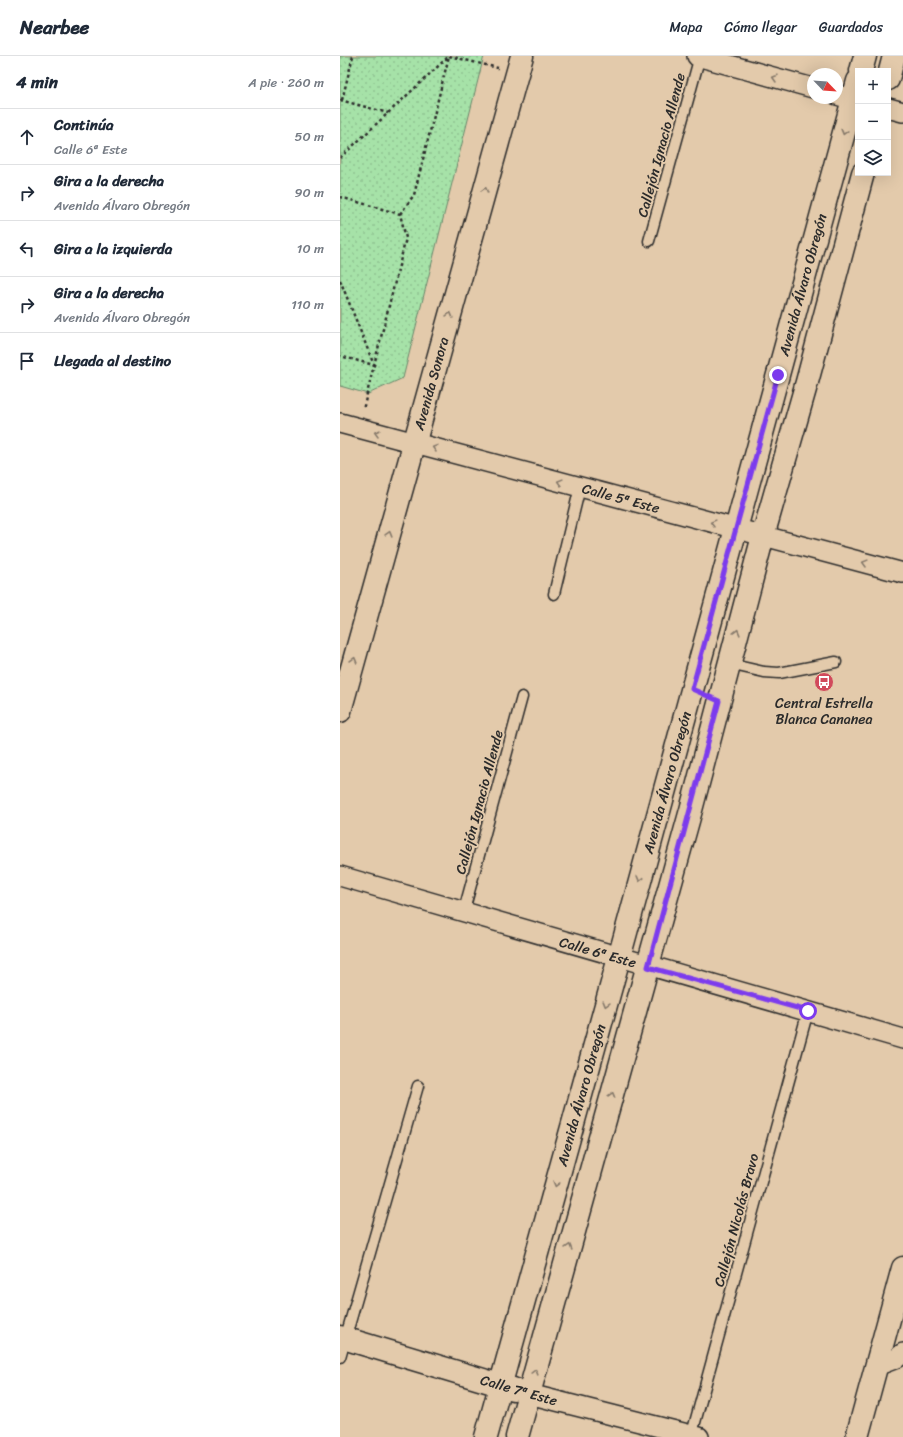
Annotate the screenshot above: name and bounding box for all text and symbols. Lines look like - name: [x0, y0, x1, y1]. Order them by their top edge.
- text: Nearbee: [20, 11, 89, 44]
- text: Mapa: [669, 15, 702, 40]
- text: Cómo llegar: [724, 15, 797, 40]
- text: Guardados: [819, 15, 883, 40]
- text: 4 min: [16, 67, 58, 97]
- north arrow: [807, 68, 843, 104]
- map controls: [855, 68, 891, 176]
- button: +: [855, 68, 891, 104]
- street label: Callejón Ignacio Allende: [630, 70, 693, 220]
- text: A pie · 260 m: [248, 71, 324, 94]
- one-way arrow: [772, 74, 779, 83]
- button: −: [855, 104, 891, 140]
- text: Continúa: [54, 112, 113, 138]
- text: 50 m: [294, 125, 324, 148]
- icon: ahead: [16, 126, 38, 148]
- one-way arrow: [840, 128, 849, 135]
- text: Calle 6ª Este: [54, 138, 127, 161]
- button: layers: [855, 140, 891, 176]
- text: Gira a la derecha: [54, 168, 164, 194]
- text: 90 m: [294, 181, 324, 204]
- icon: right: [16, 182, 38, 204]
- one-way arrow: [480, 186, 489, 193]
- text: Avenida Álvaro Obregón: [54, 194, 190, 217]
- street label: Avenida Álvaro Obregón: [771, 210, 834, 360]
- text: Gira a la izquierda: [54, 236, 172, 262]
- text: 10 m: [297, 237, 324, 260]
- icon: left: [16, 238, 38, 260]
- text: Gira a la derecha: [54, 280, 164, 306]
- text: 110 m: [291, 293, 324, 316]
- icon: right: [16, 294, 38, 316]
- text: Avenida Álvaro Obregón: [54, 306, 190, 329]
- one-way arrow: [446, 312, 454, 318]
- street label: Avenida Sonora: [406, 334, 456, 434]
- text: Llegada al destino: [54, 348, 171, 374]
- icon: arrive: [16, 350, 38, 372]
- route end: [769, 366, 787, 384]
- one-way arrow: [374, 429, 381, 438]
- one-way arrow: [431, 444, 438, 453]
- street label: Calle 5ª Este: [579, 476, 663, 521]
- one-way arrow: [557, 478, 563, 486]
- one-way arrow: [709, 519, 716, 528]
- one-way arrow: [384, 531, 393, 538]
- one-way arrow: [862, 560, 869, 568]
- one-way arrow: [733, 628, 741, 635]
- one-way arrow: [349, 656, 358, 663]
- bus stop icon: Central Estrella Blanca Cananea: [813, 671, 835, 693]
- place label: Central Estrella Blanca Cananea: [775, 691, 874, 732]
- street label: Avenida Álvaro Obregón: [636, 708, 699, 858]
- street label: Callejón Ignacio Allende: [448, 727, 511, 877]
- one-way arrow: [636, 875, 645, 882]
- street label: Calle 6ª Este: [556, 930, 639, 975]
- one-way arrow: [602, 1001, 611, 1008]
- route start: [799, 1002, 817, 1020]
- street label: Avenida Álvaro Obregón: [550, 1021, 613, 1170]
- one-way arrow: [607, 1092, 616, 1099]
- street label: Callejón Nicolás Bravo: [707, 1151, 766, 1290]
- one-way arrow: [552, 1180, 561, 1187]
- one-way arrow: [564, 1244, 573, 1251]
- street label: Calle 7ª Este: [477, 1368, 560, 1413]
- one-way arrow: [530, 1369, 538, 1376]

